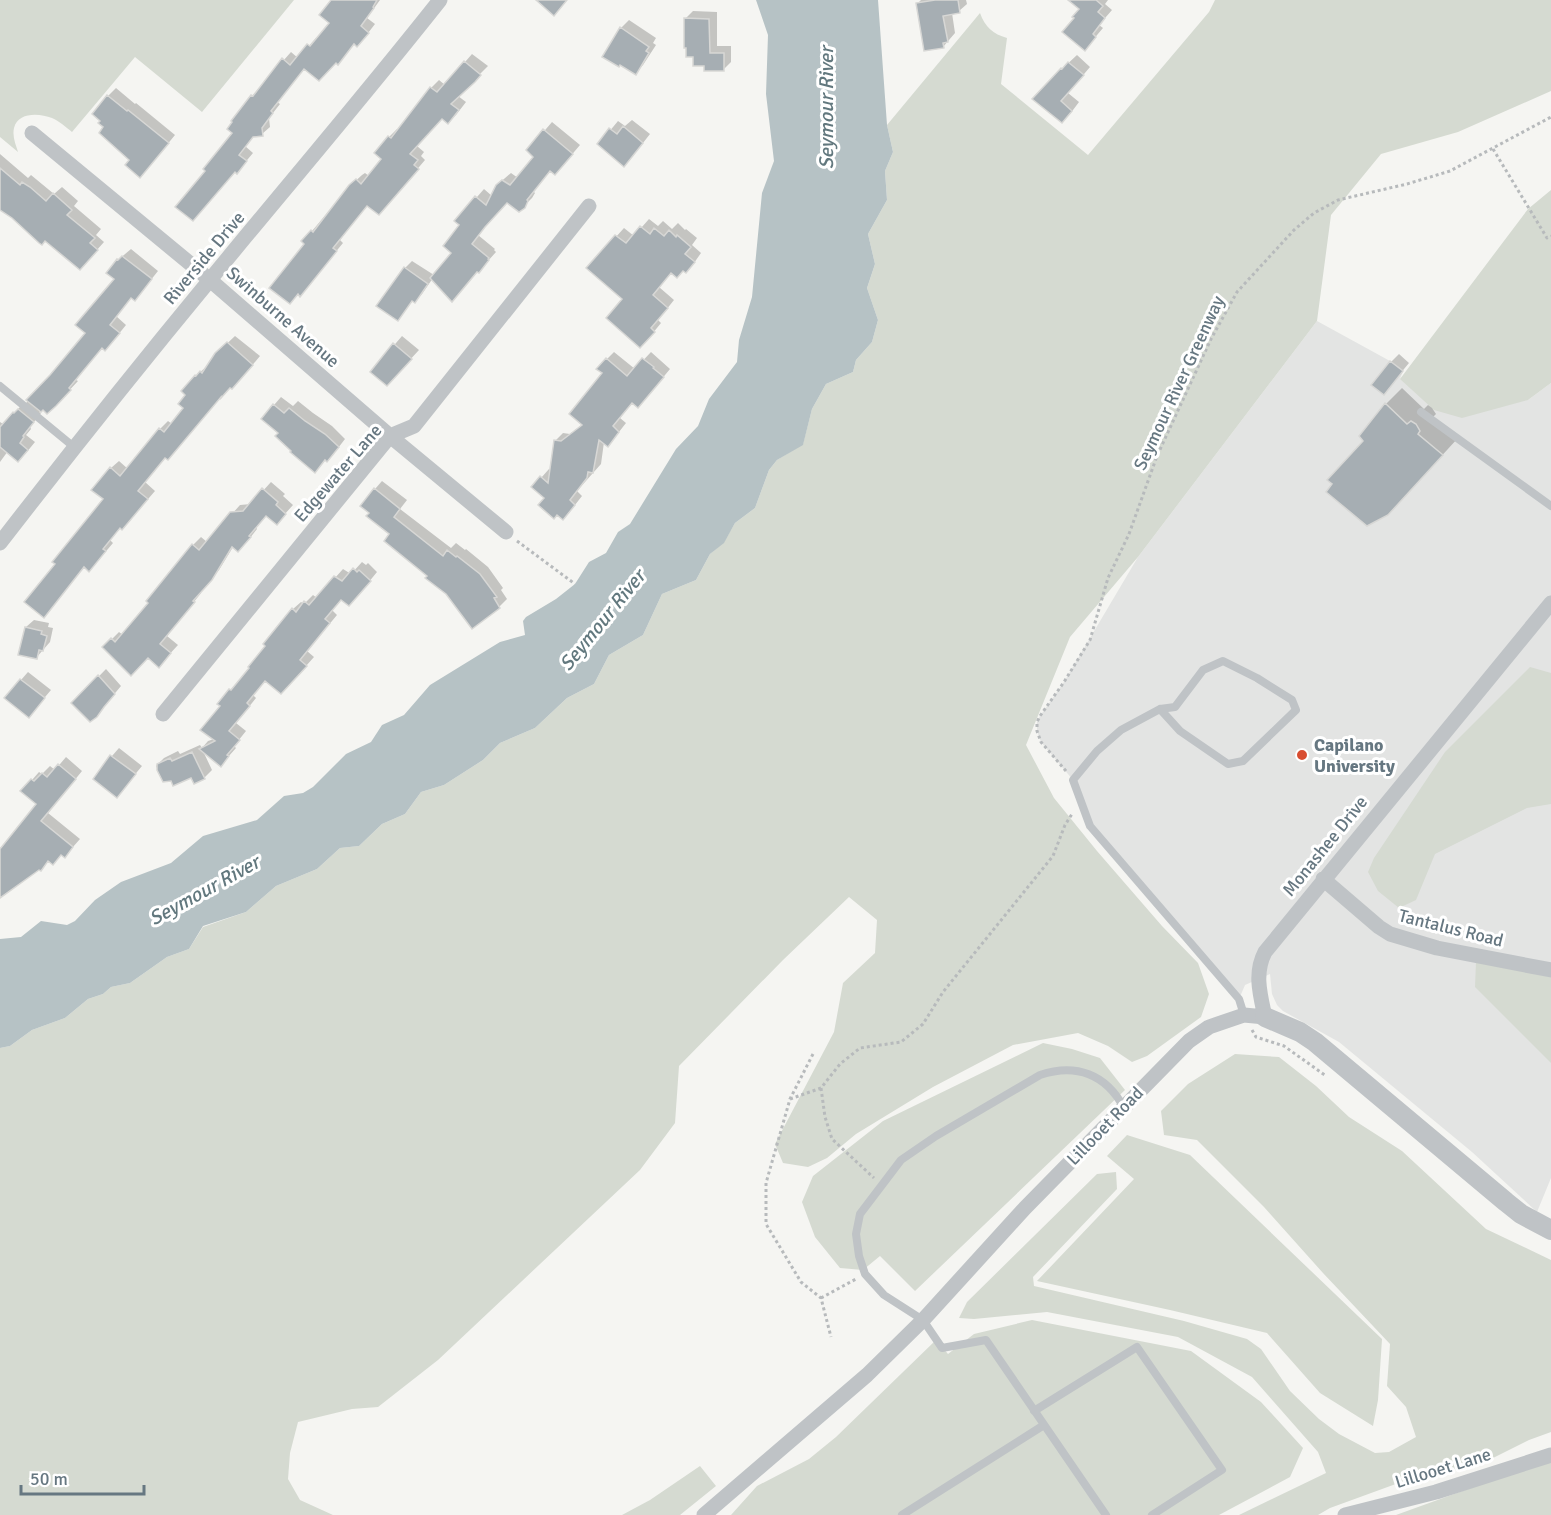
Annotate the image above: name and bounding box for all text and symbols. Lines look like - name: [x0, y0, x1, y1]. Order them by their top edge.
- water label: Seymour River: [814, 44, 839, 169]
- street label: Riverside Drive: [159, 207, 249, 309]
- street label: Swinburne Avenue: [222, 262, 344, 372]
- street label: Seymour River Greenway: [1129, 292, 1229, 474]
- street label: Edgewater Lane: [290, 420, 386, 526]
- water label: Seymour River: [554, 563, 652, 676]
- place label: Capilano University: [1314, 734, 1395, 777]
- marker: Capilano University: [1295, 748, 1309, 762]
- street label: Monashee Drive: [1278, 791, 1372, 901]
- water label: Seymour River: [145, 848, 266, 931]
- street label: Tantalus Road: [1396, 904, 1506, 952]
- street label: Lillooet Road: [1062, 1082, 1148, 1170]
- street label: Lillooet Lane: [1392, 1443, 1494, 1493]
- scale bar: [21, 1458, 144, 1496]
- text: 50 m: [30, 1468, 68, 1490]

